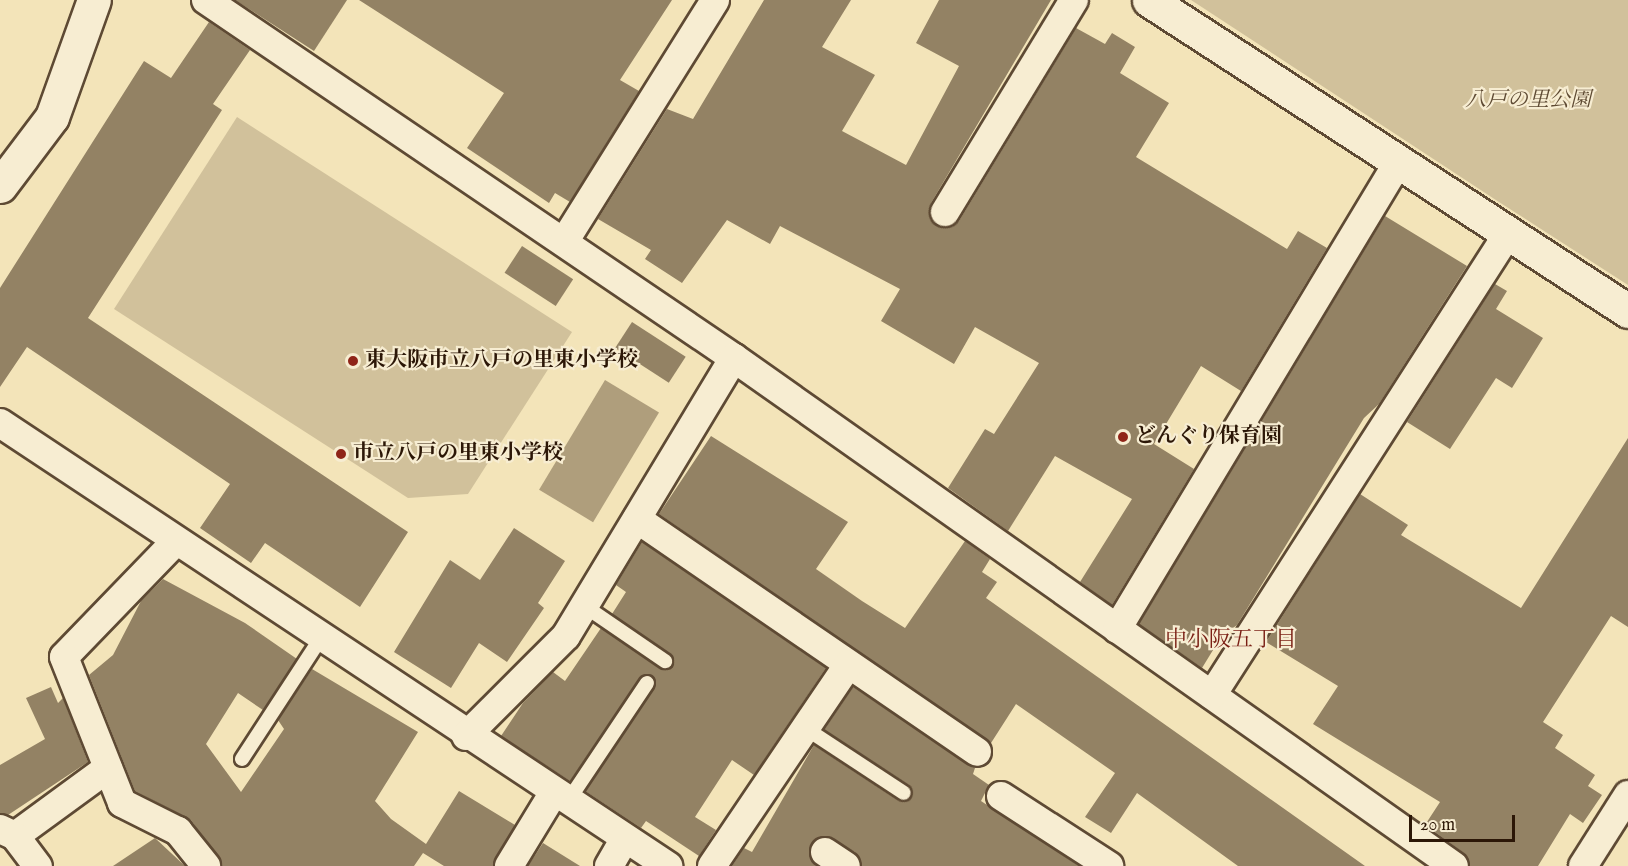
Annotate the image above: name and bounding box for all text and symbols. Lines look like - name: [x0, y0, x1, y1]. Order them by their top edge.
- park label: 八戸の里公園: [1465, 88, 1591, 114]
- place label: 東大阪市立八戸の里東小学校: [365, 348, 638, 374]
- marker: 東大阪市立八戸の里東小学校: [346, 354, 360, 368]
- place label: どんぐり保育園: [1135, 424, 1282, 450]
- marker: どんぐり保育園: [1116, 430, 1130, 444]
- place label: 市立八戸の里東小学校: [353, 441, 563, 467]
- marker: 市立八戸の里東小学校: [334, 447, 348, 461]
- district label: 中小阪五丁目: [1165, 628, 1297, 654]
- scale bar: [1412, 803, 1518, 841]
- text: 20 m: [1420, 814, 1455, 837]

